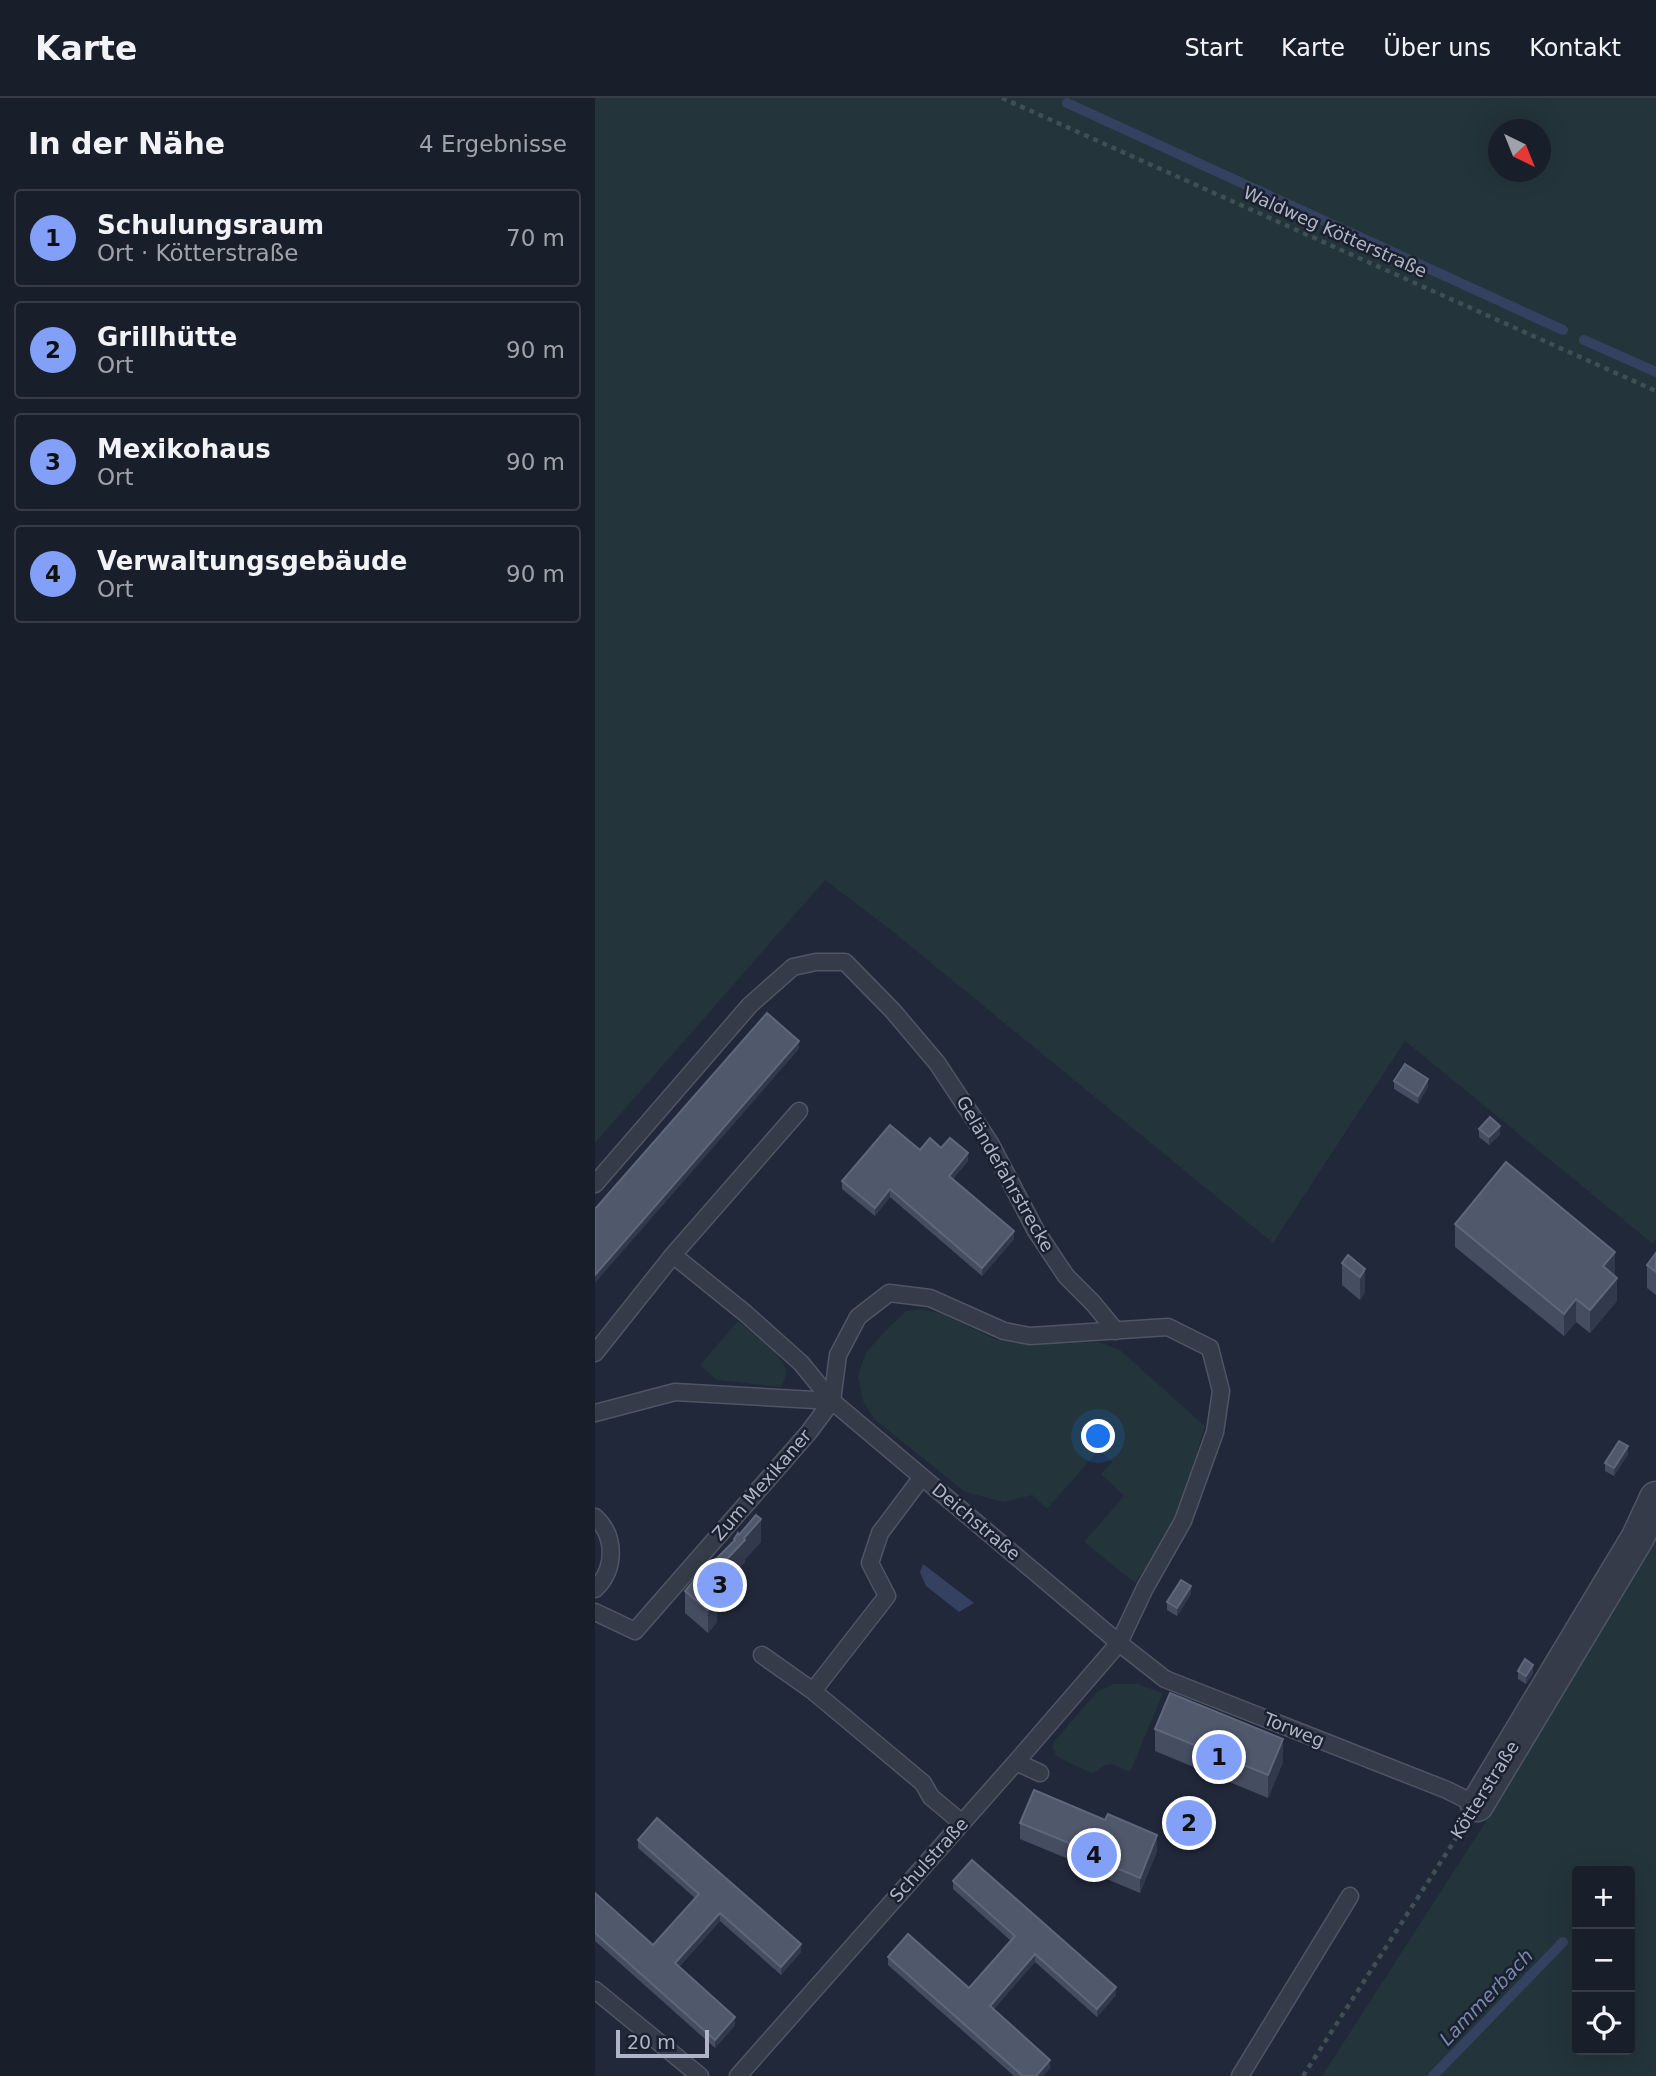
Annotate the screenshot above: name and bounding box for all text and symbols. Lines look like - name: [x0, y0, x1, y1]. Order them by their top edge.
- text: Karte: [35, 29, 137, 68]
- text: Start: [1184, 34, 1243, 62]
- text: Karte: [1281, 34, 1345, 62]
- text: Über uns: [1383, 34, 1491, 62]
- text: Kontakt: [1529, 34, 1621, 62]
- north arrow: [1488, 119, 1551, 182]
- text: In der Nähe: [28, 126, 225, 161]
- text: 4 Ergebnisse: [419, 131, 567, 157]
- street label: Waldweg Kötterstraße: [1240, 182, 1430, 282]
- text: Schulungsraum: [97, 210, 324, 240]
- text: 1: [45, 225, 61, 251]
- text: 70 m: [506, 225, 565, 251]
- text: Ort · Kötterstraße: [97, 240, 298, 266]
- text: Grillhütte: [97, 322, 237, 352]
- text: 2: [45, 337, 61, 363]
- text: 90 m: [506, 337, 565, 363]
- text: Ort: [97, 352, 134, 378]
- text: Mexikohaus: [97, 434, 271, 464]
- text: 3: [45, 449, 61, 475]
- text: 90 m: [506, 449, 565, 475]
- text: Ort: [97, 464, 134, 490]
- text: Verwaltungsgebäude: [97, 546, 407, 576]
- text: 4: [45, 561, 61, 587]
- text: 90 m: [506, 561, 565, 587]
- text: Ort: [97, 576, 134, 602]
- street label: Geländefahrstrecke: [952, 1092, 1059, 1255]
- your location: [1081, 1419, 1115, 1453]
- street label: Zum Mexikaner: [708, 1425, 816, 1544]
- street label: Deichstraße: [928, 1479, 1025, 1565]
- pin: 3: [697, 1559, 743, 1611]
- street label: Torweg: [1260, 1708, 1328, 1751]
- pin: 1: [1196, 1731, 1242, 1783]
- street label: Kötterstraße: [1446, 1737, 1523, 1843]
- pin: 2: [1166, 1797, 1212, 1849]
- street label: Schulstraße: [885, 1813, 972, 1906]
- pin: 4: [1071, 1829, 1117, 1881]
- map controls: [1572, 1866, 1635, 2055]
- button: +: [1572, 1866, 1635, 1929]
- button: −: [1572, 1929, 1635, 1992]
- water label: Lammerbach: [1435, 1944, 1537, 2050]
- button: locate: [1572, 1992, 1635, 2055]
- scale bar: [616, 2027, 709, 2059]
- text: 20 m: [627, 2031, 676, 2053]

